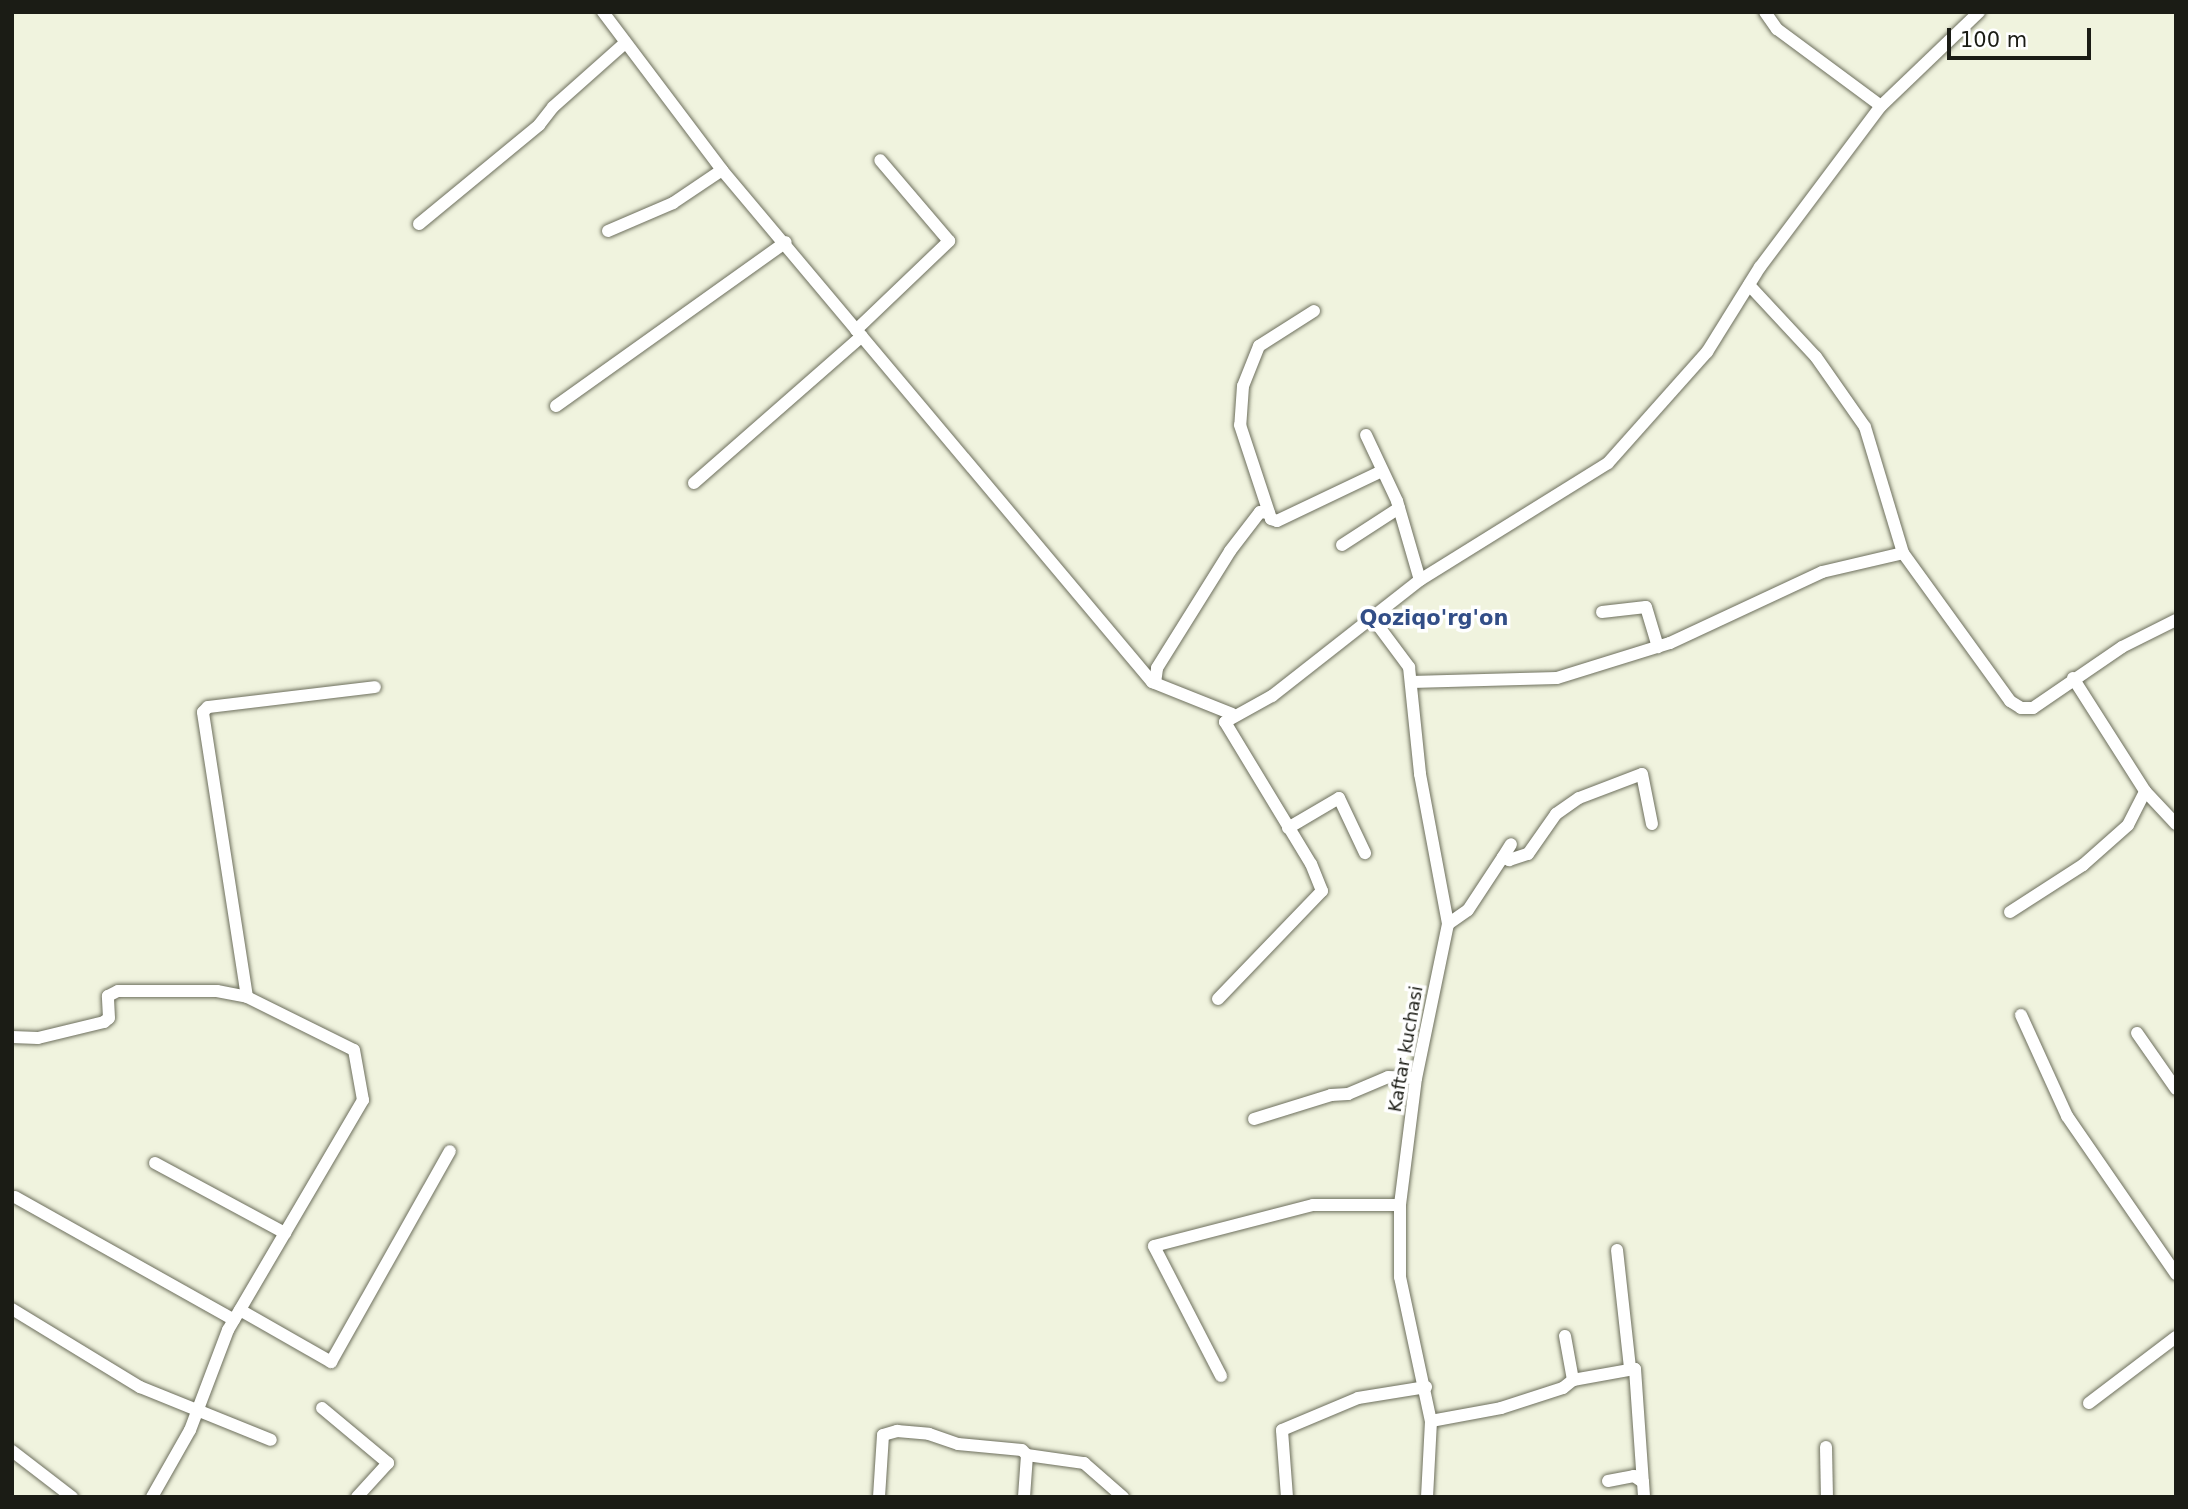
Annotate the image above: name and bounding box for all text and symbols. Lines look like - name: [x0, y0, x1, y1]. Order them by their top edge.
- scale bar: [1950, 14, 2094, 58]
- text: 100 m: [1960, 28, 2027, 52]
- district label: Qoziqo'rg'on: [1360, 605, 1508, 631]
- street label: Kaftar kuchasi: [1384, 984, 1428, 1114]

